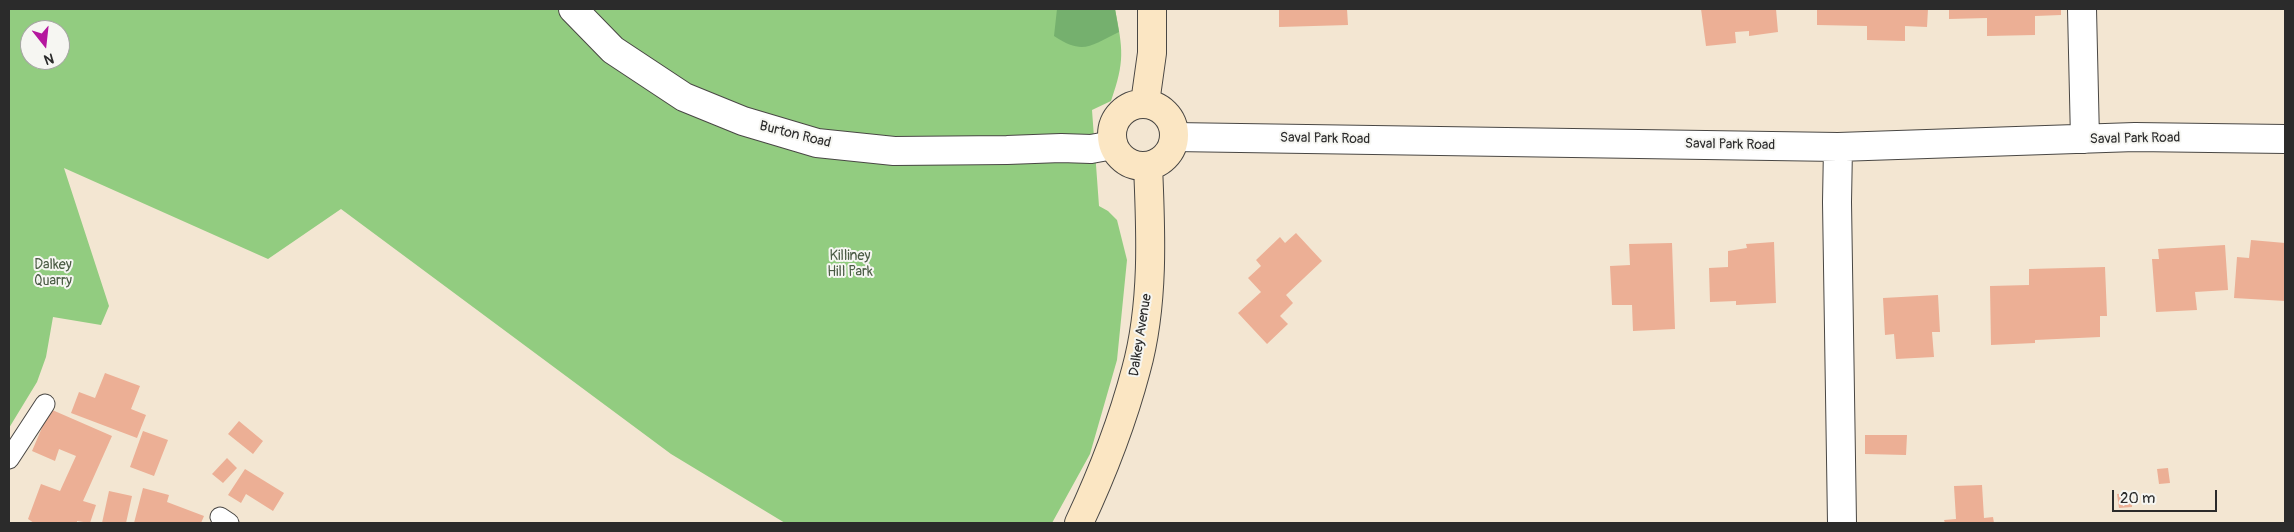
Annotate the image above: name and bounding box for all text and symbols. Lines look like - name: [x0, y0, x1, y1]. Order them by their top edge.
- north arrow: [20, 20, 70, 70]
- text: N: [42, 49, 56, 68]
- street label: Burton Road: [758, 118, 832, 152]
- street label: Saval Park Road: [1280, 130, 1370, 148]
- street label: Saval Park Road: [2090, 130, 2180, 148]
- street label: Saval Park Road: [1685, 136, 1775, 154]
- park label: Killiney Hill Park: [827, 248, 873, 280]
- park label: Dalkey Quarry: [34, 257, 72, 290]
- street label: Dalkey Avenue: [1126, 292, 1156, 378]
- scale bar: [2114, 480, 2219, 512]
- text: 20 m: [2120, 489, 2155, 508]

